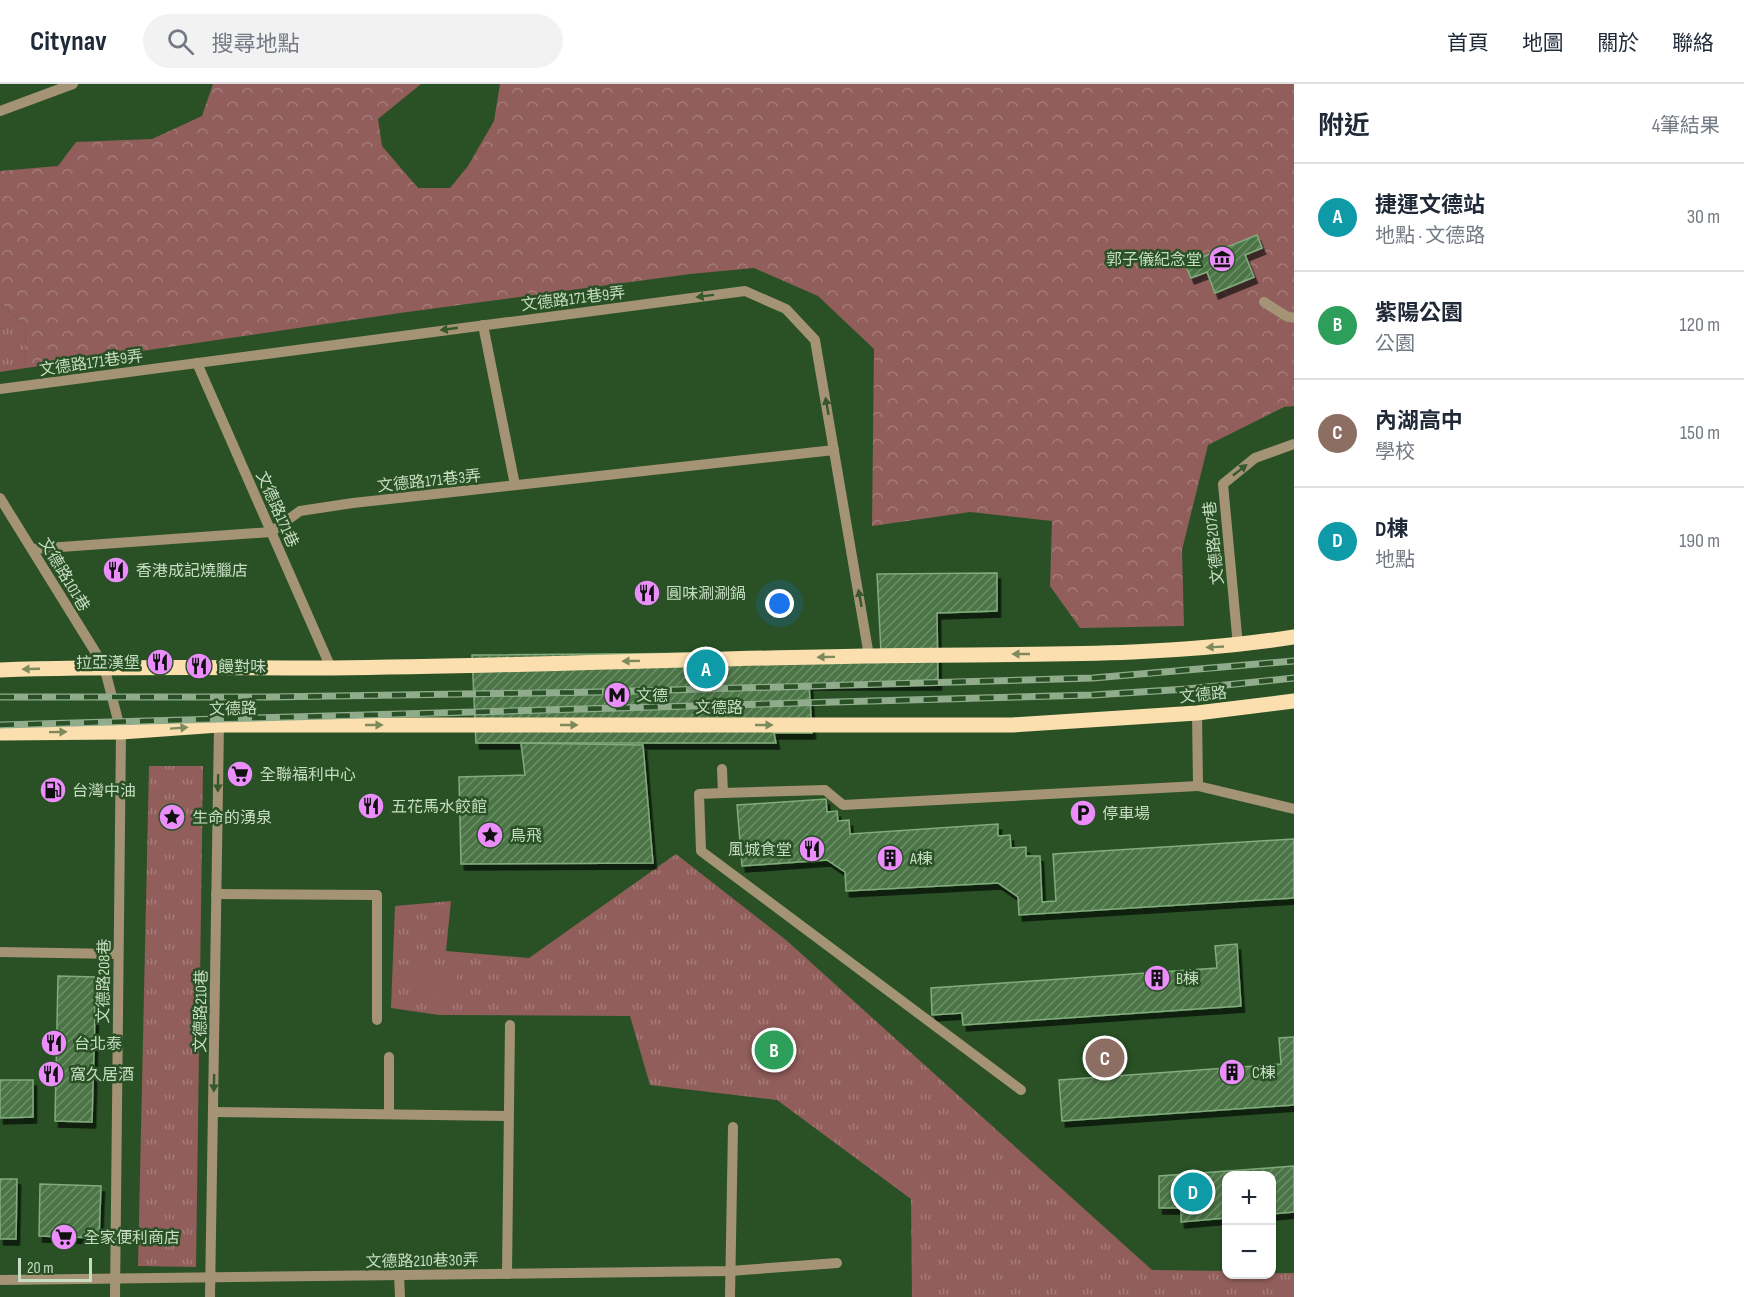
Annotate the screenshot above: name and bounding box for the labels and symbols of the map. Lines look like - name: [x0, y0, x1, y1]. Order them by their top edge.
- museum icon: 郭子儀紀念堂: [1207, 244, 1237, 274]
- place label: 郭子儀紀念堂: [1106, 251, 1202, 270]
- street label: 文德路171巷9弄: [520, 284, 626, 315]
- one-way arrow: [695, 291, 714, 300]
- one-way arrow: [439, 325, 458, 334]
- street label: 文德路171巷9弄: [38, 347, 144, 380]
- one-way arrow: [822, 396, 831, 415]
- one-way arrow: [1232, 464, 1248, 477]
- street label: 文德路171巷3弄: [376, 467, 482, 496]
- street label: 文德路171巷: [251, 468, 302, 551]
- street label: 文德路207巷: [1201, 500, 1228, 586]
- street label: 文德路101巷: [34, 535, 93, 615]
- restaurant icon: 香港成記燒臘店: [101, 555, 131, 585]
- place label: 香港成記燒臘店: [136, 562, 248, 581]
- restaurant icon: 圓味涮涮鍋: [632, 578, 662, 608]
- place label: 圓味涮涮鍋: [666, 585, 746, 604]
- one-way arrow: [855, 588, 864, 607]
- your location: [765, 589, 794, 618]
- one-way arrow: [1206, 642, 1225, 652]
- pin: A: [686, 646, 726, 692]
- restaurant icon: 拉亞漢堡: [145, 647, 175, 677]
- one-way arrow: [1011, 649, 1030, 659]
- restaurant icon: 饅對味: [184, 651, 214, 681]
- one-way arrow: [816, 652, 835, 661]
- place label: 拉亞漢堡: [76, 654, 140, 673]
- one-way arrow: [621, 656, 640, 666]
- place label: 饅對味: [218, 658, 266, 677]
- one-way arrow: [21, 664, 40, 673]
- metro station icon: 文德: [602, 680, 632, 710]
- street label: 文德路: [1178, 684, 1228, 707]
- place label: 文德: [636, 687, 668, 706]
- street label: 文德路: [695, 699, 743, 718]
- street label: 文德路: [209, 700, 257, 719]
- one-way arrow: [364, 720, 383, 730]
- one-way arrow: [559, 720, 578, 730]
- one-way arrow: [754, 720, 773, 730]
- one-way arrow: [170, 723, 189, 732]
- one-way arrow: [49, 727, 68, 737]
- supermarket icon: 全聯福利中心: [225, 759, 255, 789]
- place label: 全聯福利中心: [260, 766, 356, 785]
- one-way arrow: [214, 774, 223, 793]
- fuel station icon: 台灣中油: [38, 775, 68, 805]
- place label: 台灣中油: [72, 782, 136, 801]
- restaurant icon: 五花馬水餃館: [356, 791, 386, 821]
- place label: 五花馬水餃館: [391, 798, 487, 817]
- parking icon: 停車場: [1068, 798, 1098, 828]
- place icon: 生命的湧泉: [157, 802, 187, 832]
- place label: 停車場: [1102, 805, 1150, 824]
- place label: 生命的湧泉: [192, 809, 272, 828]
- place icon: 鳥飛: [475, 820, 505, 850]
- place label: 鳥飛: [510, 827, 542, 846]
- restaurant icon: 風城食堂: [797, 834, 827, 864]
- place label: 風城食堂: [728, 841, 792, 860]
- building icon: A棟: [875, 843, 905, 873]
- place label: A棟: [909, 850, 933, 869]
- street label: 文德路208巷: [94, 938, 115, 1024]
- building icon: B棟: [1142, 963, 1172, 993]
- street label: 文德路210巷: [191, 969, 212, 1053]
- place label: B棟: [1176, 970, 1199, 989]
- restaurant icon: 台北泰: [39, 1028, 69, 1058]
- pin: B: [754, 1028, 794, 1072]
- place label: 台北泰: [74, 1035, 122, 1054]
- pin: C: [1086, 1036, 1124, 1080]
- building icon: C棟: [1217, 1057, 1247, 1087]
- restaurant icon: 窩久居酒: [36, 1059, 66, 1089]
- place label: C棟: [1252, 1064, 1276, 1083]
- place label: 窩久居酒: [70, 1066, 134, 1085]
- one-way arrow: [209, 1074, 218, 1093]
- pin: D: [1174, 1170, 1212, 1214]
- supermarket icon: 全家便利商店: [49, 1222, 79, 1252]
- place label: 全家便利商店: [84, 1229, 180, 1248]
- street label: 文德路210巷30弄: [365, 1251, 479, 1272]
- scale bar: [18, 1255, 92, 1282]

